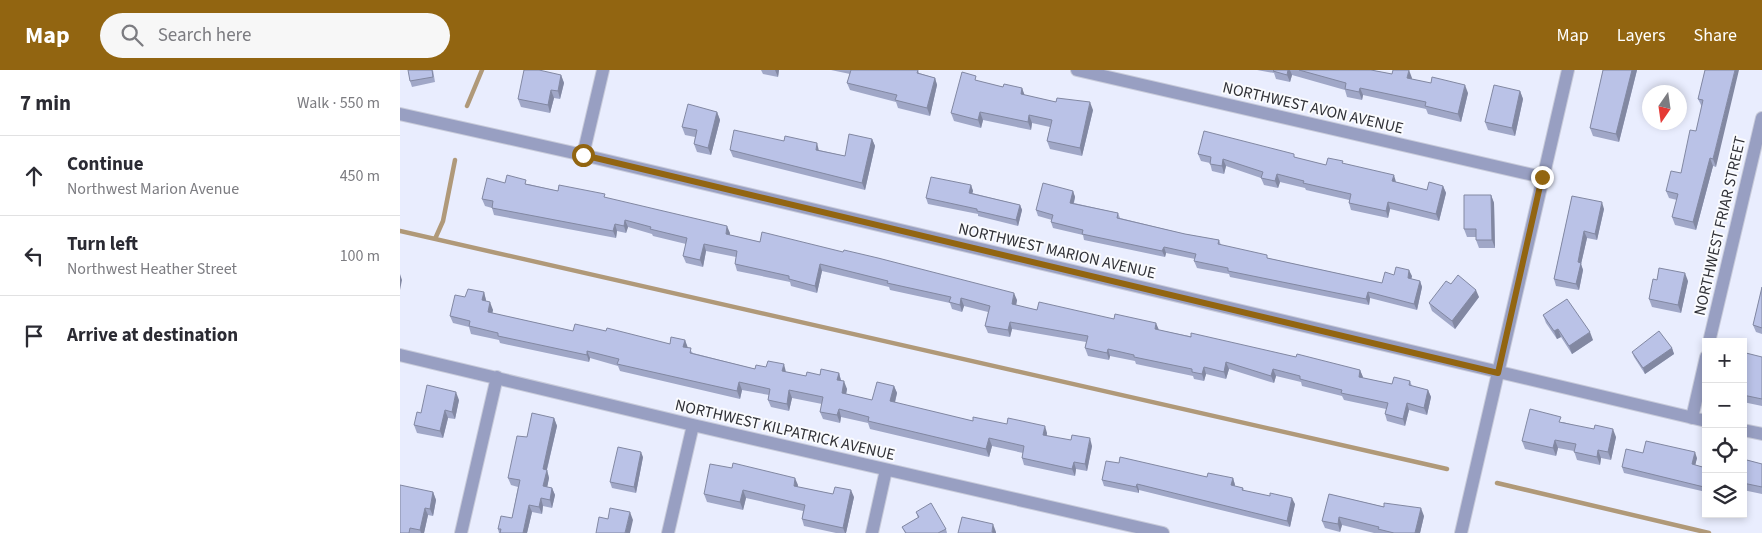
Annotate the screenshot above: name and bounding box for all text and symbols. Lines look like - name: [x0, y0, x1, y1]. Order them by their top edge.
- search box: [100, 13, 450, 58]
- text: Map: [25, 18, 70, 53]
- icon: search: [118, 21, 146, 49]
- text: Search here: [158, 22, 251, 49]
- text: Map: [1557, 23, 1589, 48]
- text: Layers: [1617, 23, 1666, 48]
- text: Share: [1694, 23, 1737, 48]
- street label: NORTHWEST AVON AVENUE: [1220, 76, 1406, 140]
- north arrow: [1642, 85, 1687, 130]
- text: 7 min: [20, 88, 71, 118]
- text: Walk · 550 m: [297, 92, 380, 114]
- street label: NORTHWEST FRIAR STREET: [1689, 134, 1751, 318]
- route start: [572, 144, 595, 167]
- text: Continue: [67, 151, 144, 178]
- icon: ahead: [20, 162, 48, 190]
- text: 450 m: [340, 165, 380, 187]
- route end: [1531, 166, 1554, 189]
- text: Northwest Marion Avenue: [67, 178, 239, 200]
- street label: NORTHWEST MARION AVENUE: [956, 218, 1158, 284]
- text: Turn left: [67, 231, 138, 258]
- icon: left: [20, 242, 48, 270]
- text: 100 m: [340, 245, 380, 267]
- text: Northwest Heather Street: [67, 258, 237, 280]
- icon: arrive: [20, 322, 48, 350]
- text: Arrive at destination: [67, 322, 238, 349]
- map controls: [1702, 338, 1747, 518]
- button: +: [1702, 338, 1747, 383]
- button: −: [1702, 383, 1747, 428]
- street label: NORTHWEST KILPATRICK AVENUE: [673, 394, 897, 466]
- button: locate: [1702, 428, 1747, 473]
- button: layers: [1702, 473, 1747, 518]

